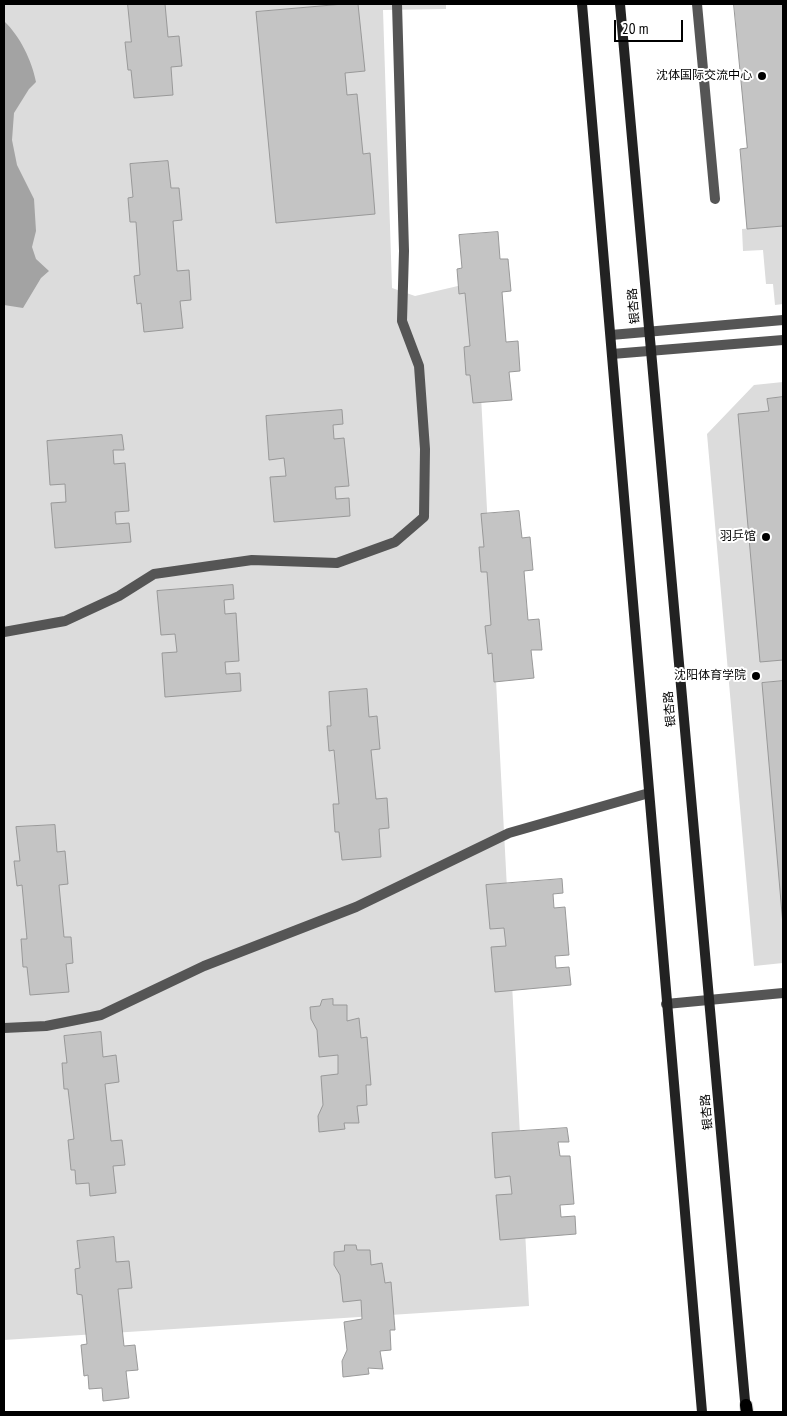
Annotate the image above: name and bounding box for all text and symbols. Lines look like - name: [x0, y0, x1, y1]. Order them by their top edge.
- scale bar: [617, 10, 686, 42]
- text: 20 m: [622, 19, 648, 38]
- place label: 沈体国际交流中心: [656, 69, 752, 83]
- marker: 沈体国际交流中心: [756, 70, 768, 82]
- street label: 银杏路: [625, 287, 643, 325]
- place label: 羽乒馆: [720, 530, 756, 544]
- marker: 羽乒馆: [760, 531, 772, 543]
- place label: 沈阳体育学院: [674, 669, 746, 683]
- marker: 沈阳体育学院: [750, 670, 762, 682]
- street label: 银杏路: [661, 690, 679, 728]
- street label: 银杏路: [698, 1093, 716, 1131]

